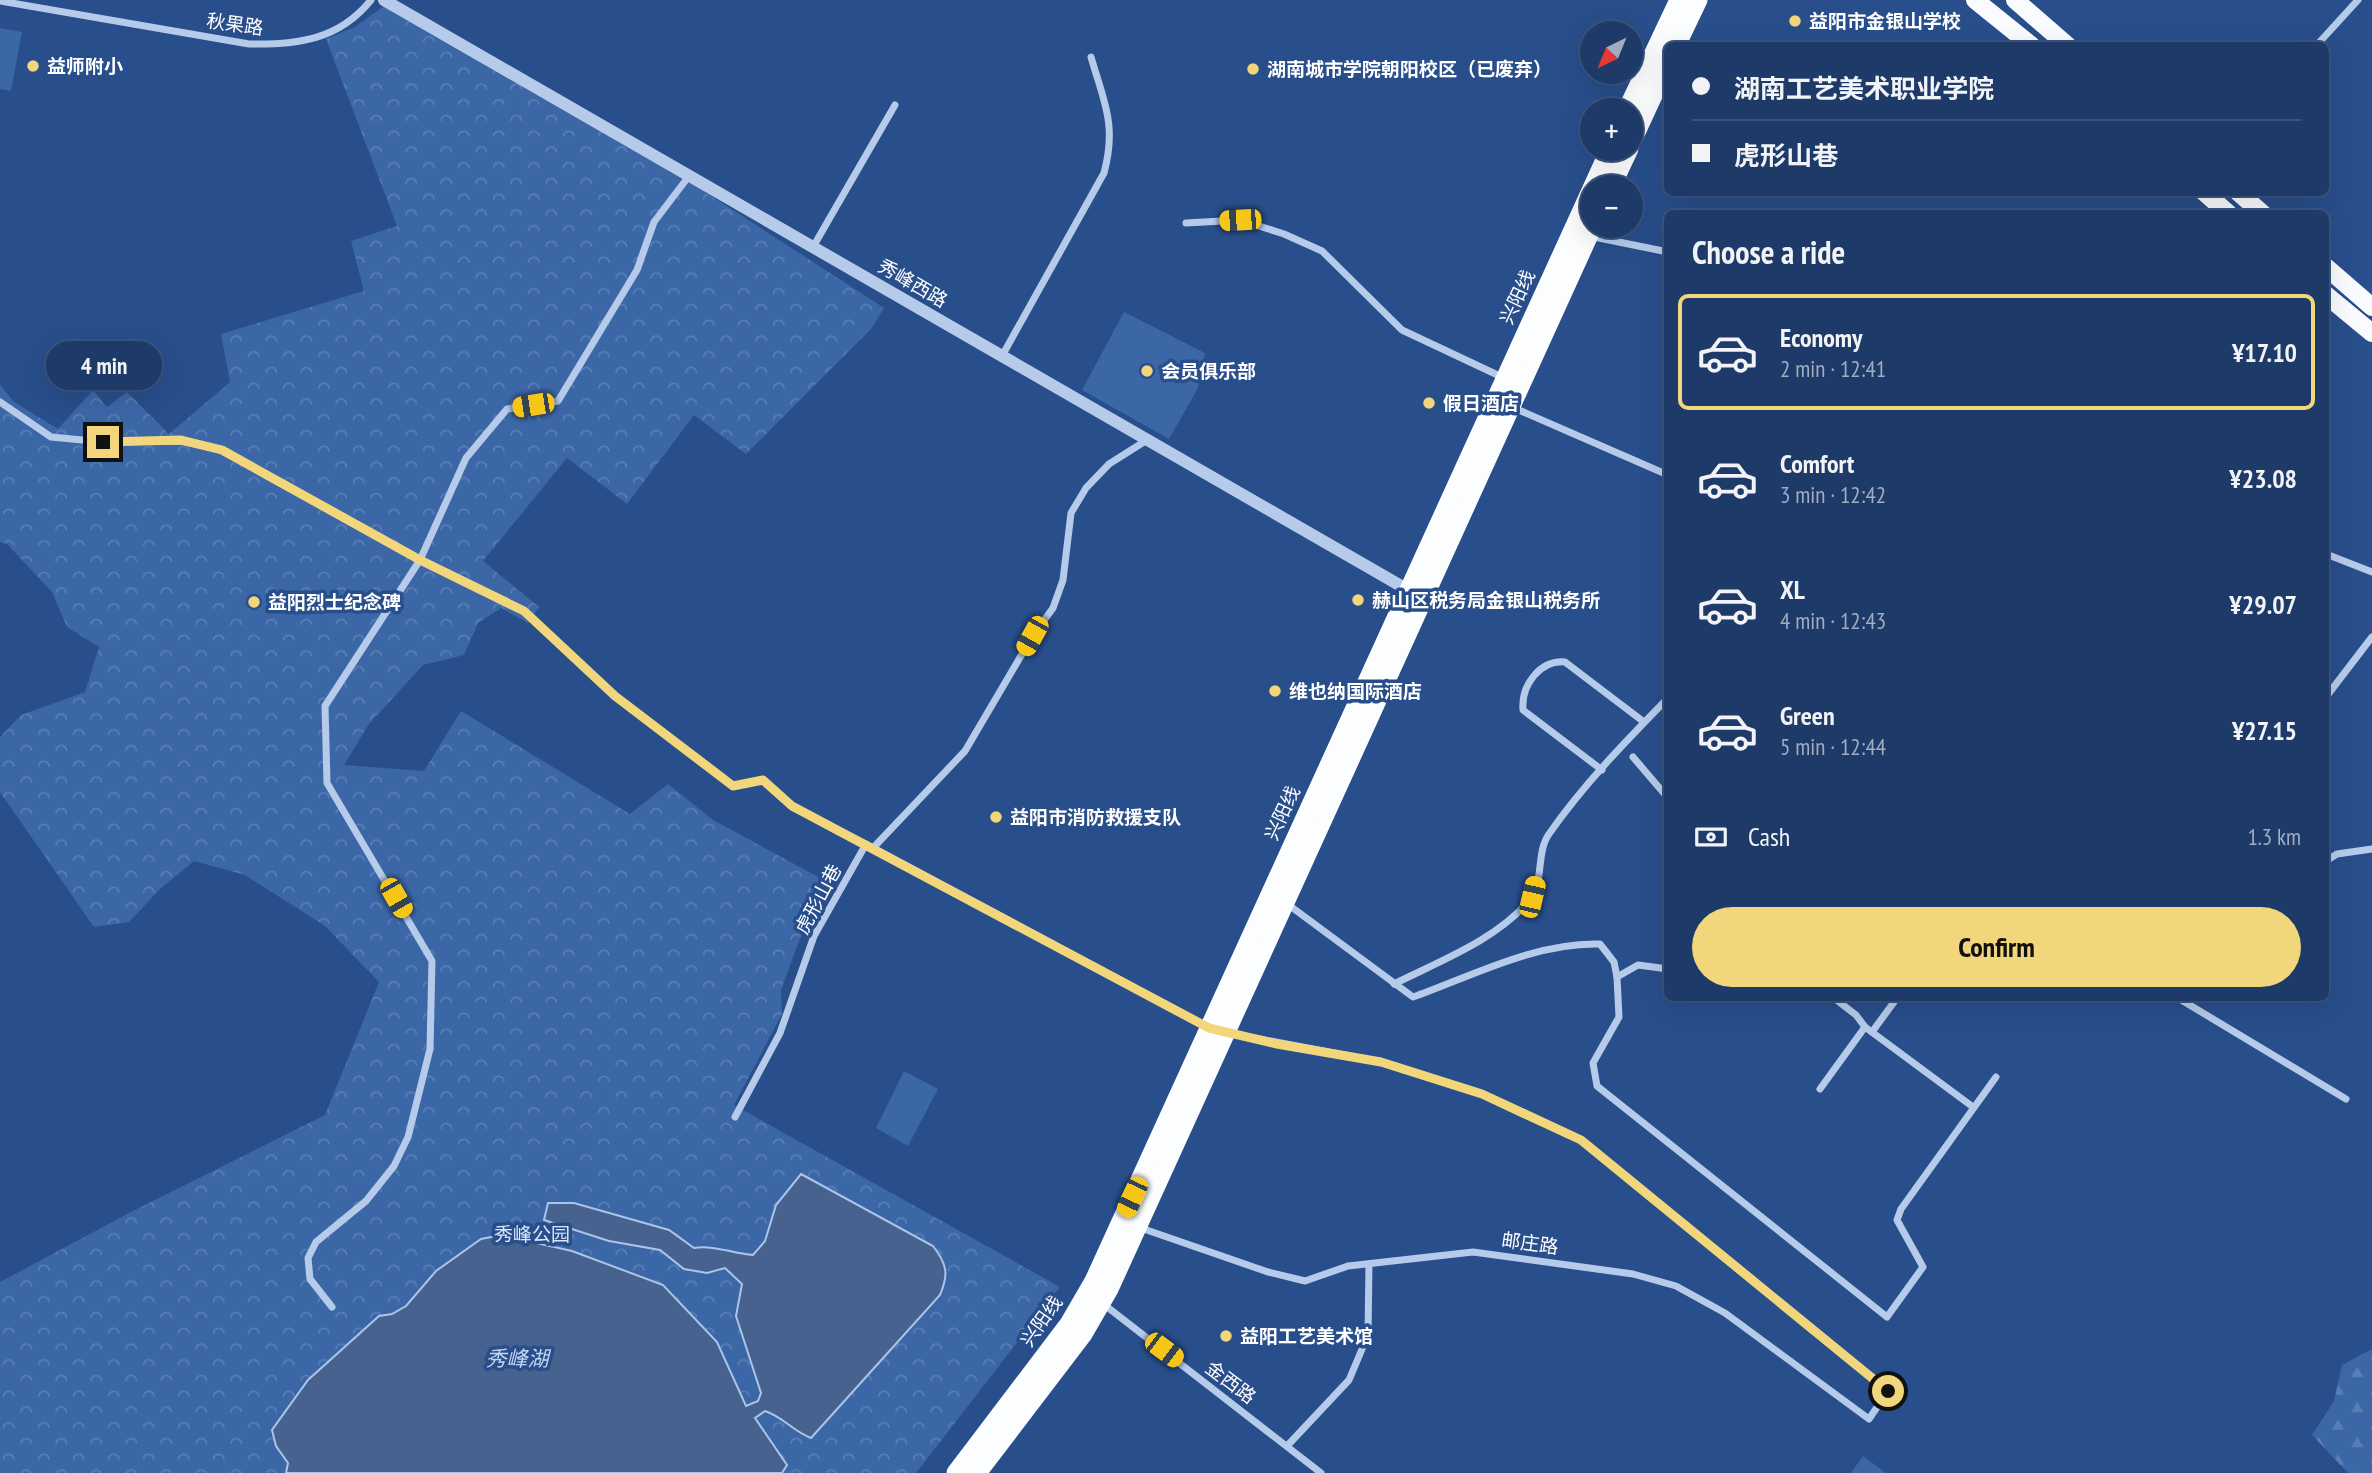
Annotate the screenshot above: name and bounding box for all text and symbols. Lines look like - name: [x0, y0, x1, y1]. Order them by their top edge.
- street label: 秋果路: [205, 8, 265, 40]
- place label: 益阳市金银山学校: [1809, 9, 1961, 33]
- marker: 益阳市金银山学校: [1787, 13, 1803, 29]
- north arrow: [1580, 21, 1643, 84]
- map controls: [1580, 21, 1643, 238]
- place label: 益师附小: [47, 54, 123, 78]
- place label: 湖南城市学院朝阳校区（已废弃）: [1267, 57, 1552, 81]
- marker: 益师附小: [25, 58, 41, 74]
- marker: 湖南城市学院朝阳校区（已废弃）: [1245, 61, 1261, 77]
- text: 湖南工艺美术职业学院: [1734, 72, 1994, 105]
- button: +: [1580, 98, 1643, 161]
- text: 虎形山巷: [1734, 139, 1838, 172]
- button: −: [1580, 175, 1643, 238]
- car: [1219, 208, 1262, 232]
- text: Choose a ride: [1692, 231, 1845, 273]
- street label: 秀峰西路: [874, 254, 952, 312]
- street label: 兴阳线: [1494, 266, 1540, 328]
- icon: car: [1696, 321, 1759, 384]
- text: Economy: [1780, 321, 1862, 354]
- text: ¥17.10: [2232, 336, 2297, 369]
- callout: 4 min: [45, 340, 161, 390]
- text: 4 min: [81, 351, 127, 380]
- text: 2 min · 12:41: [1780, 354, 1886, 383]
- place label: 会员俱乐部: [1161, 359, 1256, 383]
- marker: 会员俱乐部: [1139, 363, 1155, 379]
- car: [511, 391, 556, 419]
- place label: 假日酒店: [1443, 391, 1519, 415]
- marker: 假日酒店: [1421, 395, 1437, 411]
- route end: [87, 426, 119, 458]
- icon: car: [1696, 447, 1759, 510]
- text: Comfort: [1780, 447, 1854, 480]
- text: ¥23.08: [2229, 462, 2297, 495]
- text: 3 min · 12:42: [1780, 480, 1886, 509]
- icon: car: [1696, 573, 1759, 636]
- text: XL: [1780, 573, 1805, 606]
- place label: 赫山区税务局金银山税务所: [1372, 588, 1600, 612]
- text: ¥29.07: [2229, 588, 2297, 621]
- place label: 益阳烈士纪念碑: [268, 590, 401, 614]
- marker: 赫山区税务局金银山税务所: [1350, 592, 1366, 608]
- marker: 益阳烈士纪念碑: [246, 594, 262, 610]
- text: 4 min · 12:43: [1780, 606, 1886, 635]
- car: [1013, 613, 1052, 659]
- place label: 维也纳国际酒店: [1289, 679, 1422, 703]
- marker: 维也纳国际酒店: [1267, 683, 1283, 699]
- icon: car: [1696, 699, 1759, 762]
- text: Green: [1780, 699, 1835, 732]
- text: ¥27.15: [2232, 714, 2297, 747]
- text: 5 min · 12:44: [1780, 732, 1886, 761]
- street label: 兴阳线: [1259, 782, 1305, 844]
- place label: 益阳市消防救援支队: [1010, 805, 1181, 829]
- marker: 益阳市消防救援支队: [988, 809, 1004, 825]
- icon: cash: [1692, 818, 1730, 856]
- text: Cash: [1748, 820, 1790, 853]
- text: 1.3 km: [2247, 822, 2301, 851]
- street label: 虎形山巷: [790, 860, 846, 938]
- car: [1518, 874, 1547, 920]
- car: [377, 875, 416, 921]
- button: Confirm: [1692, 907, 2301, 987]
- car: [1114, 1174, 1151, 1220]
- park label: 秀峰公园: [494, 1222, 570, 1246]
- street label: 邮庄路: [1500, 1227, 1560, 1259]
- street label: 兴阳线: [1015, 1291, 1067, 1351]
- place label: 益阳工艺美术馆: [1240, 1324, 1373, 1348]
- marker: 益阳工艺美术馆: [1218, 1328, 1234, 1344]
- car: [1141, 1329, 1188, 1371]
- water label: 秀峰湖: [486, 1345, 551, 1372]
- street label: 金西路: [1201, 1355, 1261, 1409]
- route start: [1872, 1375, 1904, 1407]

